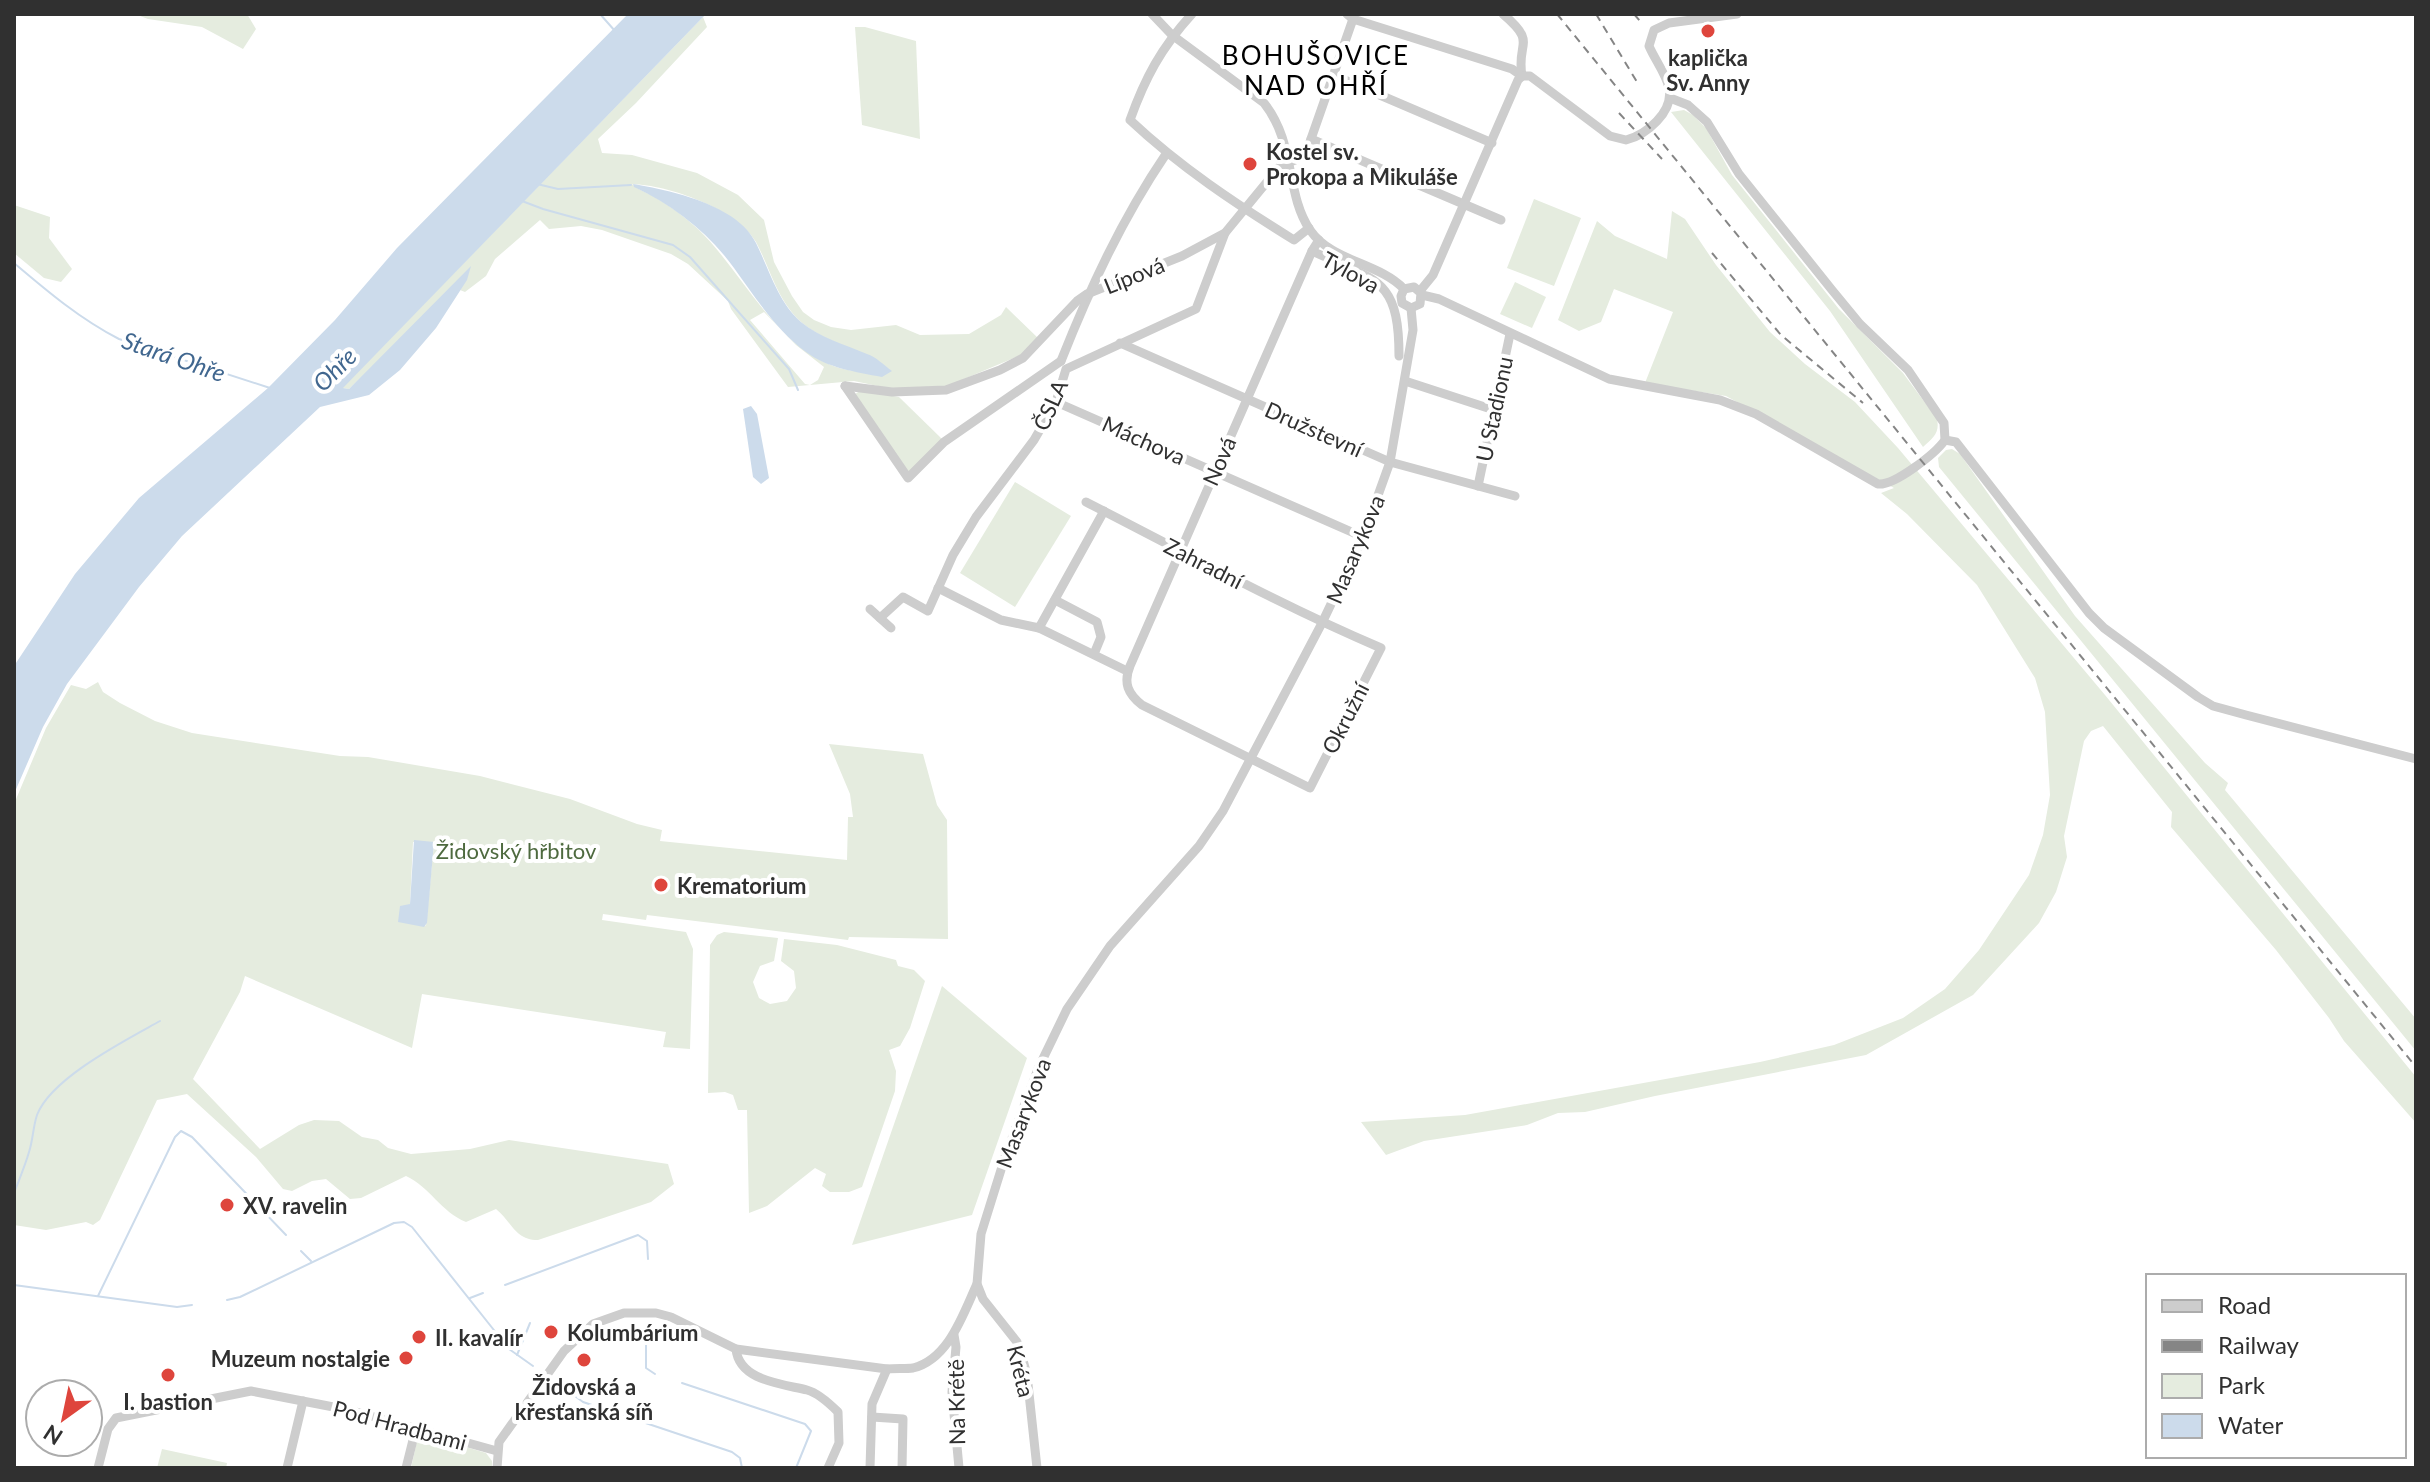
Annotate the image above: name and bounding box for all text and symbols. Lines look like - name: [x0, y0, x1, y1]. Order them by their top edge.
- marker: kaplička Sv. Anny: [1699, 22, 1717, 40]
- district label: BOHUŠOVICE NAD OHŘÍ: [1222, 39, 1410, 101]
- place label: kaplička Sv. Anny: [1666, 44, 1750, 96]
- place label: Kostel sv. Prokopa a Mikuláše: [1266, 138, 1458, 190]
- marker: Kostel sv. Prokopa a Mikuláše: [1241, 155, 1259, 173]
- street label: Tylova: [1317, 245, 1385, 299]
- street label: Lípová: [1100, 251, 1168, 299]
- water label: Stará Ohře: [119, 325, 229, 387]
- water label: Ohře: [306, 341, 362, 397]
- street label: U Stadionu: [1470, 354, 1518, 464]
- street label: ČSLA: [1027, 375, 1073, 435]
- street label: Družstevní: [1261, 395, 1368, 463]
- street label: Máchova: [1098, 410, 1190, 470]
- street label: Nová: [1196, 432, 1242, 490]
- street label: Masarykova: [1320, 491, 1390, 607]
- street label: Zahradní: [1160, 532, 1249, 595]
- street label: Okružní: [1316, 677, 1375, 758]
- park label: Židovský hřbitov: [436, 837, 597, 864]
- place label: Krematorium: [677, 872, 807, 899]
- marker: Krematorium: [652, 876, 670, 894]
- street label: Masarykova: [990, 1054, 1056, 1172]
- place label: XV. ravelin: [243, 1192, 348, 1219]
- marker: XV. ravelin: [218, 1196, 236, 1214]
- legend: [2146, 1274, 2406, 1458]
- text: Road: [2218, 1290, 2271, 1319]
- place label: Kolumbárium: [567, 1319, 698, 1346]
- marker: Kolumbárium: [542, 1323, 560, 1341]
- place label: II. kavalír: [435, 1324, 524, 1351]
- marker: II. kavalír: [410, 1328, 428, 1346]
- text: Railway: [2218, 1330, 2300, 1359]
- street label: Kréta: [1002, 1342, 1040, 1400]
- place label: Muzeum nostalgie: [211, 1345, 390, 1372]
- marker: Muzeum nostalgie: [397, 1349, 415, 1367]
- marker: Židovská a křesťanská síň: [575, 1351, 593, 1369]
- street label: Na Krétě: [942, 1359, 970, 1445]
- marker: I. bastion: [159, 1366, 177, 1384]
- text: Park: [2218, 1370, 2266, 1399]
- place label: Židovská a křesťanská síň: [515, 1373, 653, 1425]
- north arrow: [24, 1378, 104, 1458]
- place label: I. bastion: [123, 1388, 213, 1415]
- street label: Pod Hradbami: [330, 1394, 470, 1456]
- text: Water: [2218, 1410, 2283, 1439]
- text: N: [38, 1419, 67, 1451]

